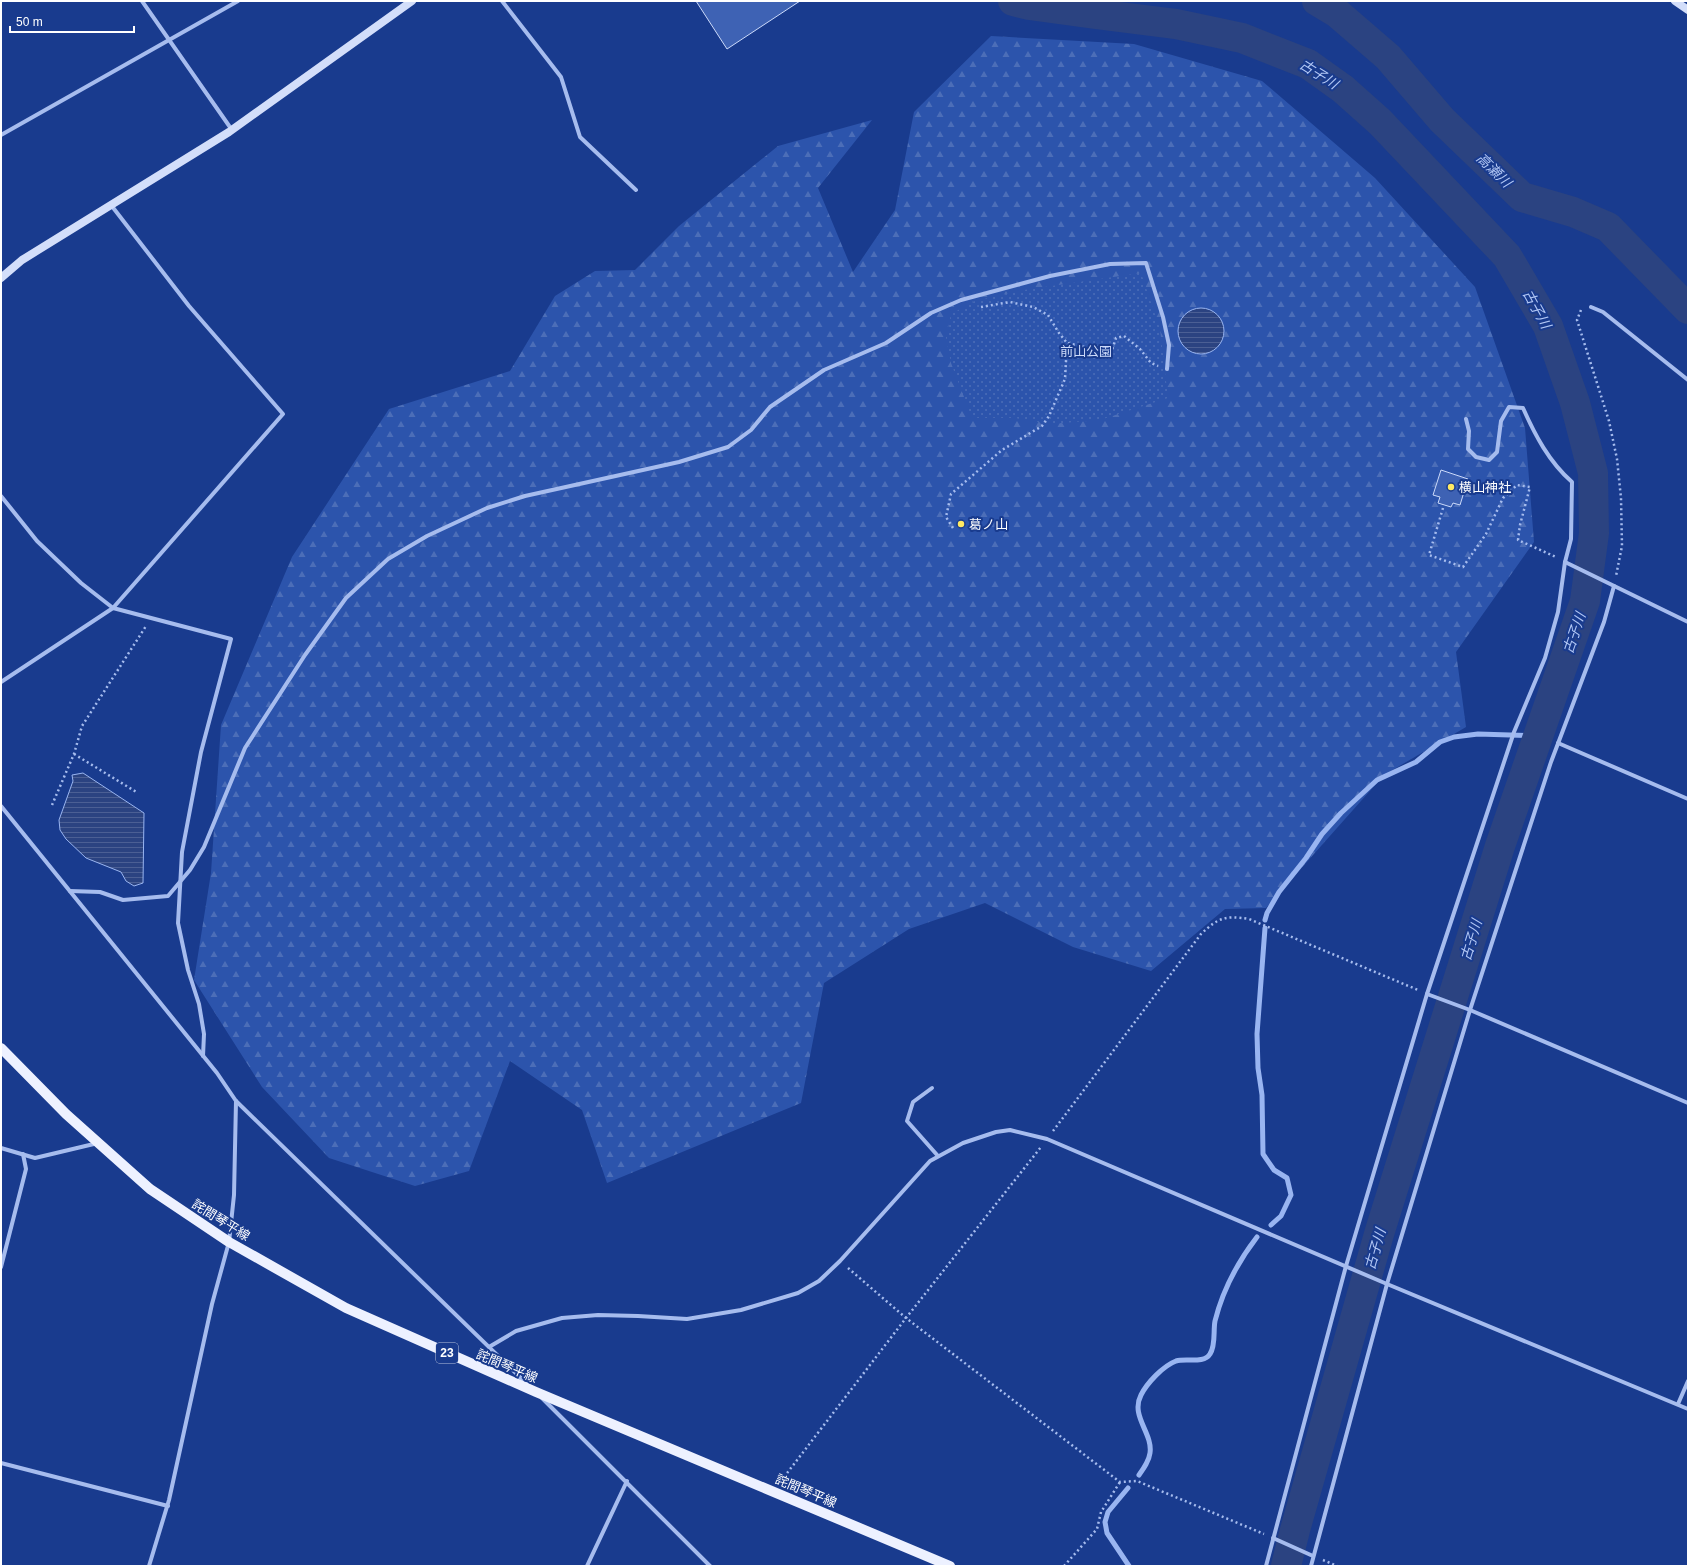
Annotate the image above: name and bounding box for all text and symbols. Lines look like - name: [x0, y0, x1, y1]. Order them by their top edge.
- scale bar: [10, 8, 134, 34]
- text: 50 m: [16, 15, 43, 29]
- water label: 古子川: [1297, 56, 1343, 93]
- water label: 高瀬川: [1473, 150, 1516, 192]
- water label: 古子川: [1520, 287, 1555, 333]
- park label: 前山公園: [1060, 344, 1112, 359]
- place label: 横山神社: [1459, 480, 1511, 495]
- marker: 横山神社: [1446, 482, 1456, 492]
- place label: 葛ノ山: [969, 517, 1008, 532]
- marker: 葛ノ山: [956, 519, 966, 529]
- water label: 古子川: [1560, 609, 1589, 655]
- water label: 古子川: [1457, 916, 1485, 962]
- street label: 詫間琴平線: [189, 1196, 253, 1244]
- water label: 古子川: [1362, 1225, 1389, 1271]
- road number: 23: [436, 1343, 458, 1363]
- street label: 詫間琴平線: [474, 1346, 540, 1386]
- street label: 詫間琴平線: [773, 1471, 839, 1511]

